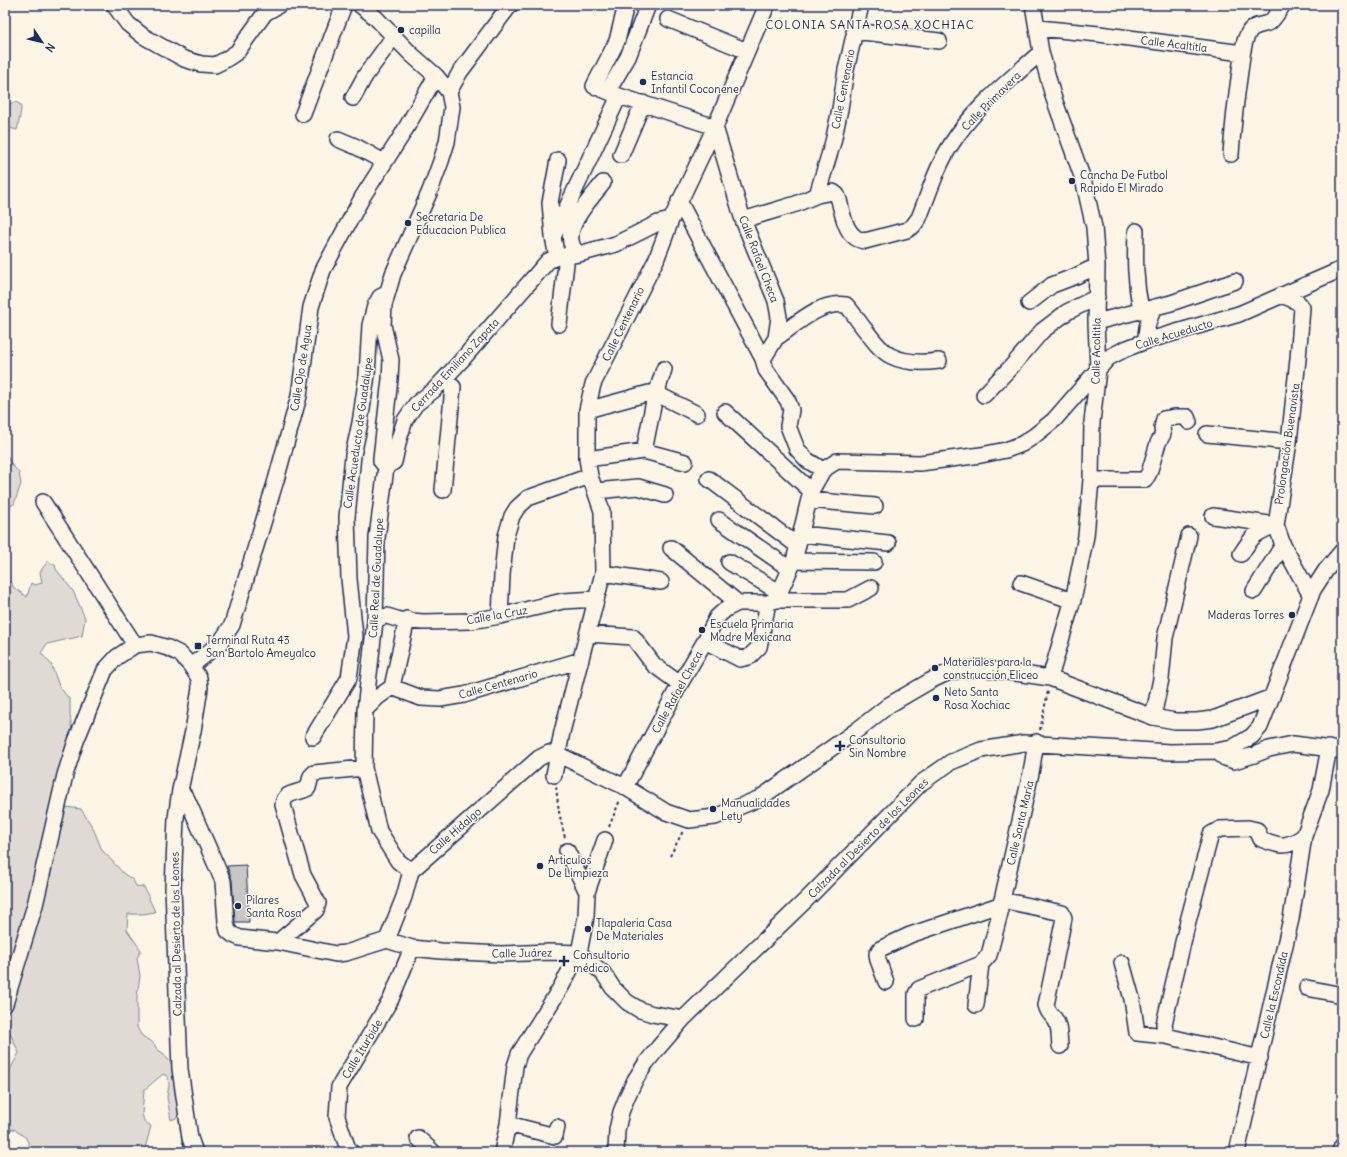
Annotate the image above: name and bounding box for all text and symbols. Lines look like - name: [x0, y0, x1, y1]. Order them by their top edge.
- district label: COLONIA SANTA ROSA XOCHIAC: [765, 17, 975, 32]
- north arrow: [22, 22, 62, 62]
- place label: capilla: [409, 23, 441, 37]
- marker: capilla: [396, 25, 406, 35]
- street label: Calle Acaltitla: [1140, 33, 1208, 55]
- text: N: [42, 41, 58, 55]
- street label: Calle Centenario: [828, 48, 858, 130]
- street label: Calle Primavera: [958, 68, 1024, 134]
- place label: Estancia Infantil Coconene: [651, 69, 739, 96]
- marker: Estancia Infantil Coconene: [638, 77, 648, 87]
- place label: Cancha De Futbol Rapido El Mirado: [1080, 168, 1168, 195]
- marker: Cancha De Futbol Rapido El Mirado: [1067, 176, 1077, 186]
- place label: Secretaria De Educacion Publica: [416, 210, 506, 237]
- street label: Calle Rafael Checa: [736, 213, 782, 305]
- marker: Secretaria De Educacion Publica: [403, 218, 413, 228]
- street label: Calle Centenario: [599, 284, 647, 364]
- street label: Cerrada Emiliano Zapata: [408, 315, 502, 415]
- street label: Calle Acueducto: [1134, 316, 1214, 352]
- street label: Calle Acoltitla: [1088, 318, 1104, 384]
- street label: Calle Ojo de Agua: [287, 324, 315, 412]
- street label: Calle Acueducto de Guadalupe: [340, 357, 376, 509]
- street label: Prolongación Buenavista: [1272, 382, 1302, 506]
- street label: Calle Real de Guadalupe: [366, 517, 386, 638]
- street label: Calle la Cruz: [465, 603, 529, 627]
- place label: Maderas Torres: [1208, 608, 1284, 622]
- marker: Maderas Torres: [1287, 610, 1297, 620]
- place label: Escuela Primaria Madre Mexicana: [710, 617, 793, 644]
- marker: Escuela Primaria Madre Mexicana: [697, 625, 707, 635]
- place label: Terminal Ruta 43 San Bartolo Ameyalco: [206, 633, 316, 660]
- marker: Terminal Ruta 43 San Bartolo Ameyalco: [193, 641, 203, 651]
- street label: Calle Rafael Checa: [649, 648, 705, 736]
- place label: Materiales para la construcción Eliceo: [943, 655, 1038, 682]
- marker: Materiales para la construcción Eliceo: [930, 663, 940, 673]
- street label: Calle Centenario: [457, 666, 539, 702]
- place label: Neto Santa Rosa Xochiac: [944, 685, 1011, 712]
- marker: Neto Santa Rosa Xochiac: [931, 693, 941, 703]
- place label: Consultorio Sin Nombre: [849, 733, 906, 760]
- marker: Consultorio Sin Nombre: [834, 740, 846, 752]
- street label: Calzada al Desierto de los Leones: [805, 775, 931, 901]
- street label: Calle Santa María: [1003, 779, 1037, 867]
- place label: Manualidades Lety: [721, 796, 790, 823]
- street label: Calle Hidalgo: [426, 804, 484, 858]
- marker: Manualidades Lety: [708, 804, 718, 814]
- street label: Calzada al Desierto de los Leones: [168, 852, 184, 1016]
- place label: Articulos De Limpieza: [548, 853, 609, 880]
- marker: Articulos De Limpieza: [535, 861, 545, 871]
- place label: Pilares Santa Rosa: [246, 893, 302, 920]
- marker: Pilares Santa Rosa: [233, 901, 243, 911]
- place label: Tlapaleria Casa De Materiales: [596, 916, 672, 943]
- marker: Tlapaleria Casa De Materiales: [583, 924, 593, 934]
- street label: Calle Juárez: [492, 945, 552, 961]
- place label: Consultorio médico: [573, 948, 630, 975]
- street label: Calle la Escondida: [1257, 950, 1291, 1040]
- marker: Consultorio médico: [558, 955, 570, 967]
- street label: Calle Iturbide: [339, 1017, 385, 1081]

